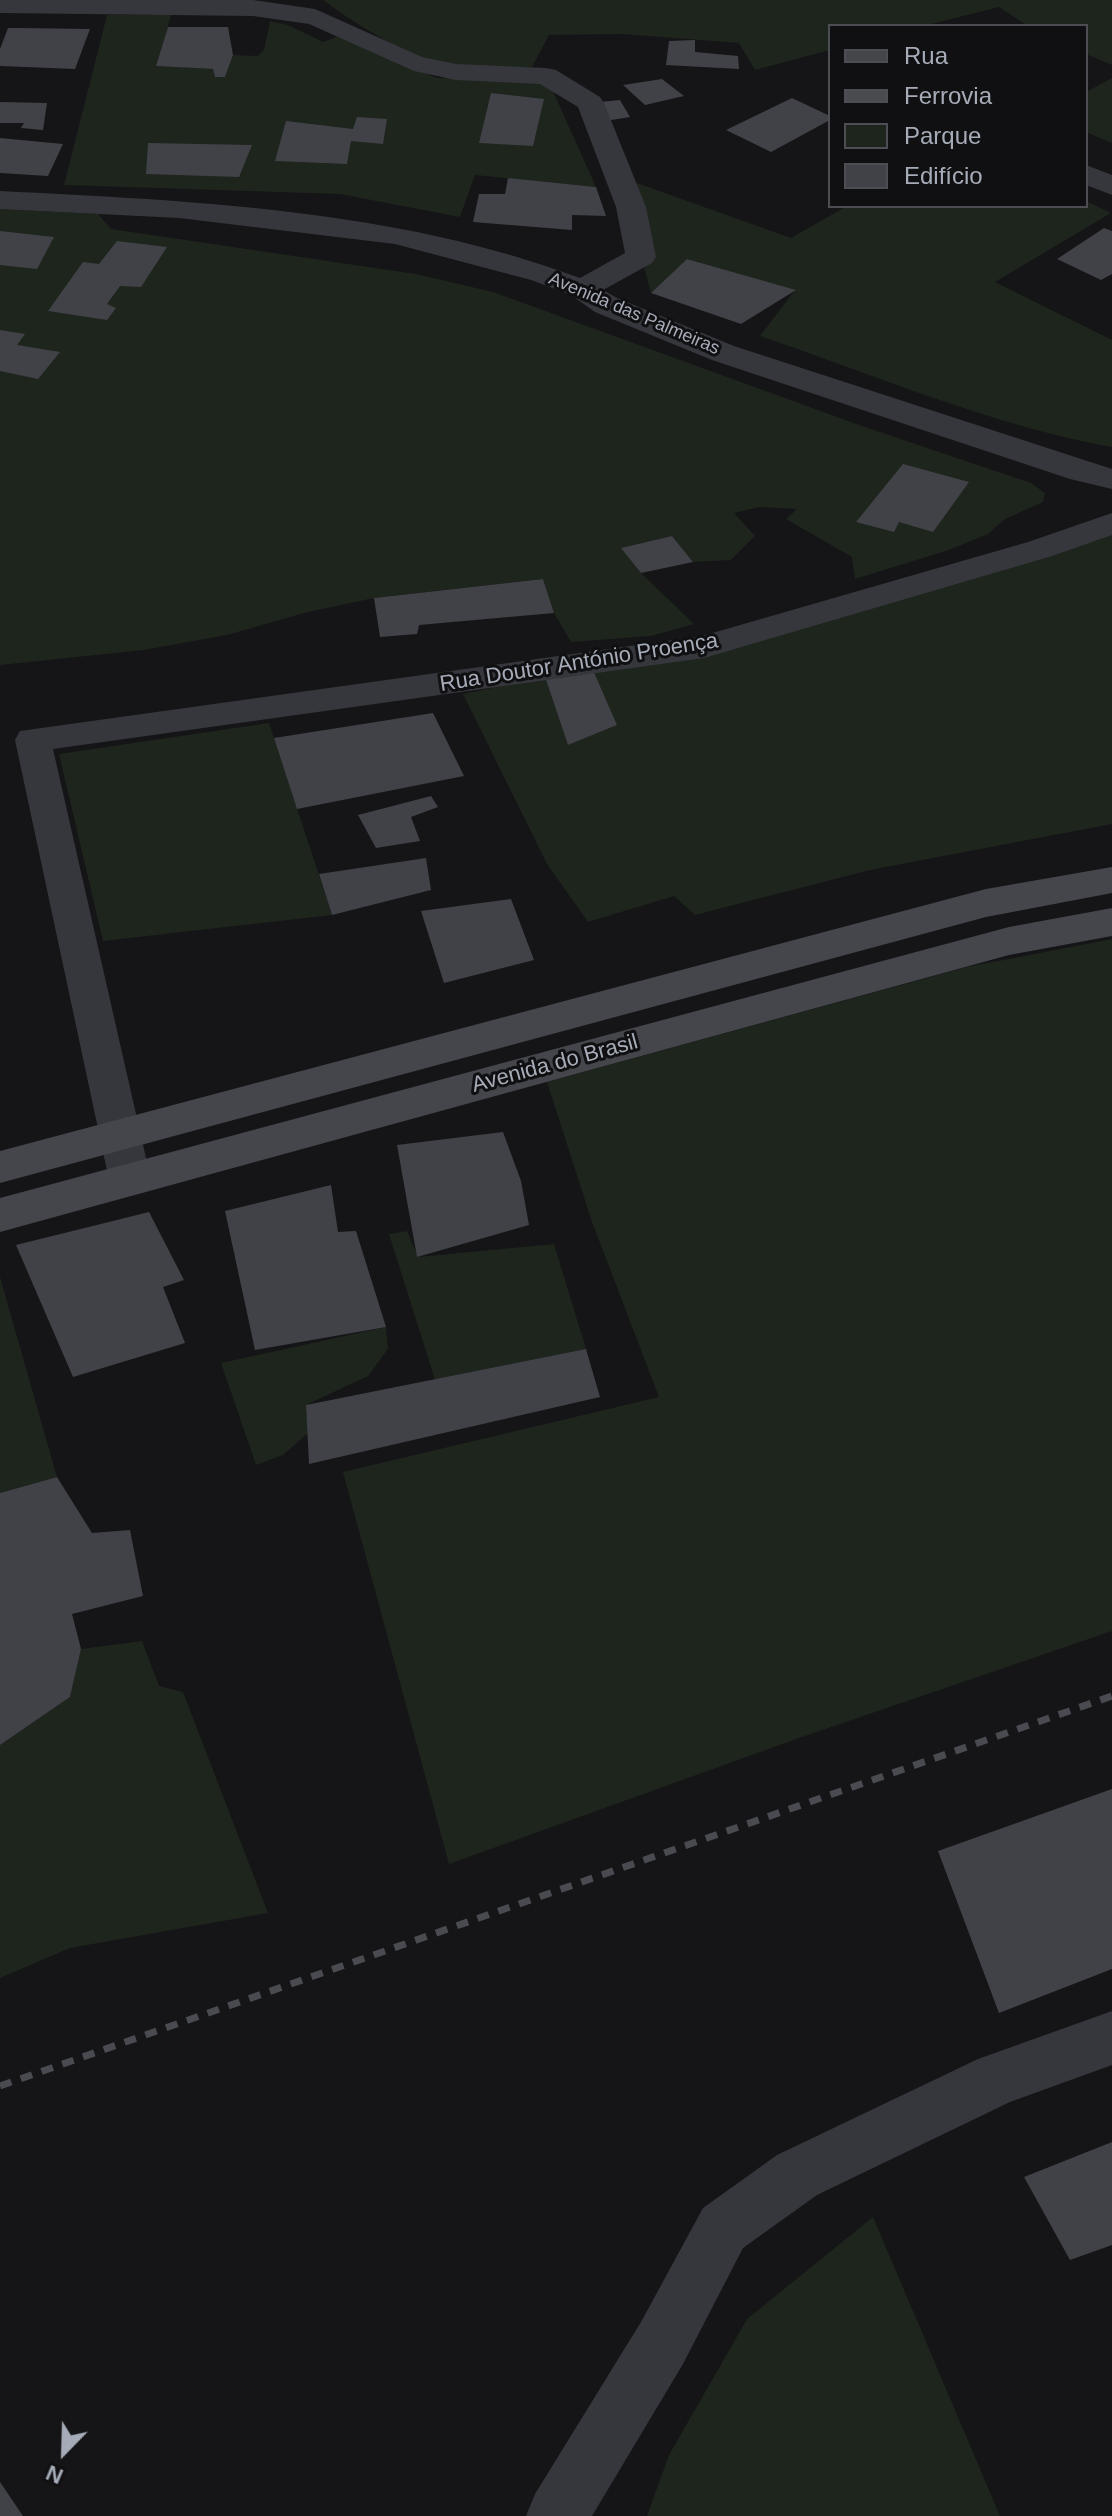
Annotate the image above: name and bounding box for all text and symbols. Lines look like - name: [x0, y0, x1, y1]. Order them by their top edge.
- legend: [828, 24, 1088, 208]
- text: Rua: [904, 42, 948, 69]
- text: Ferrovia: [904, 82, 992, 109]
- text: Parque: [904, 122, 981, 149]
- text: Edifício: [904, 162, 983, 189]
- street label: Avenida das Palmeiras: [545, 268, 723, 360]
- street label: Rua Doutor António Proença: [438, 628, 720, 698]
- street label: Avenida do Brasil: [469, 1029, 641, 1099]
- north arrow: [24, 2412, 104, 2492]
- text: N: [42, 2460, 67, 2489]

